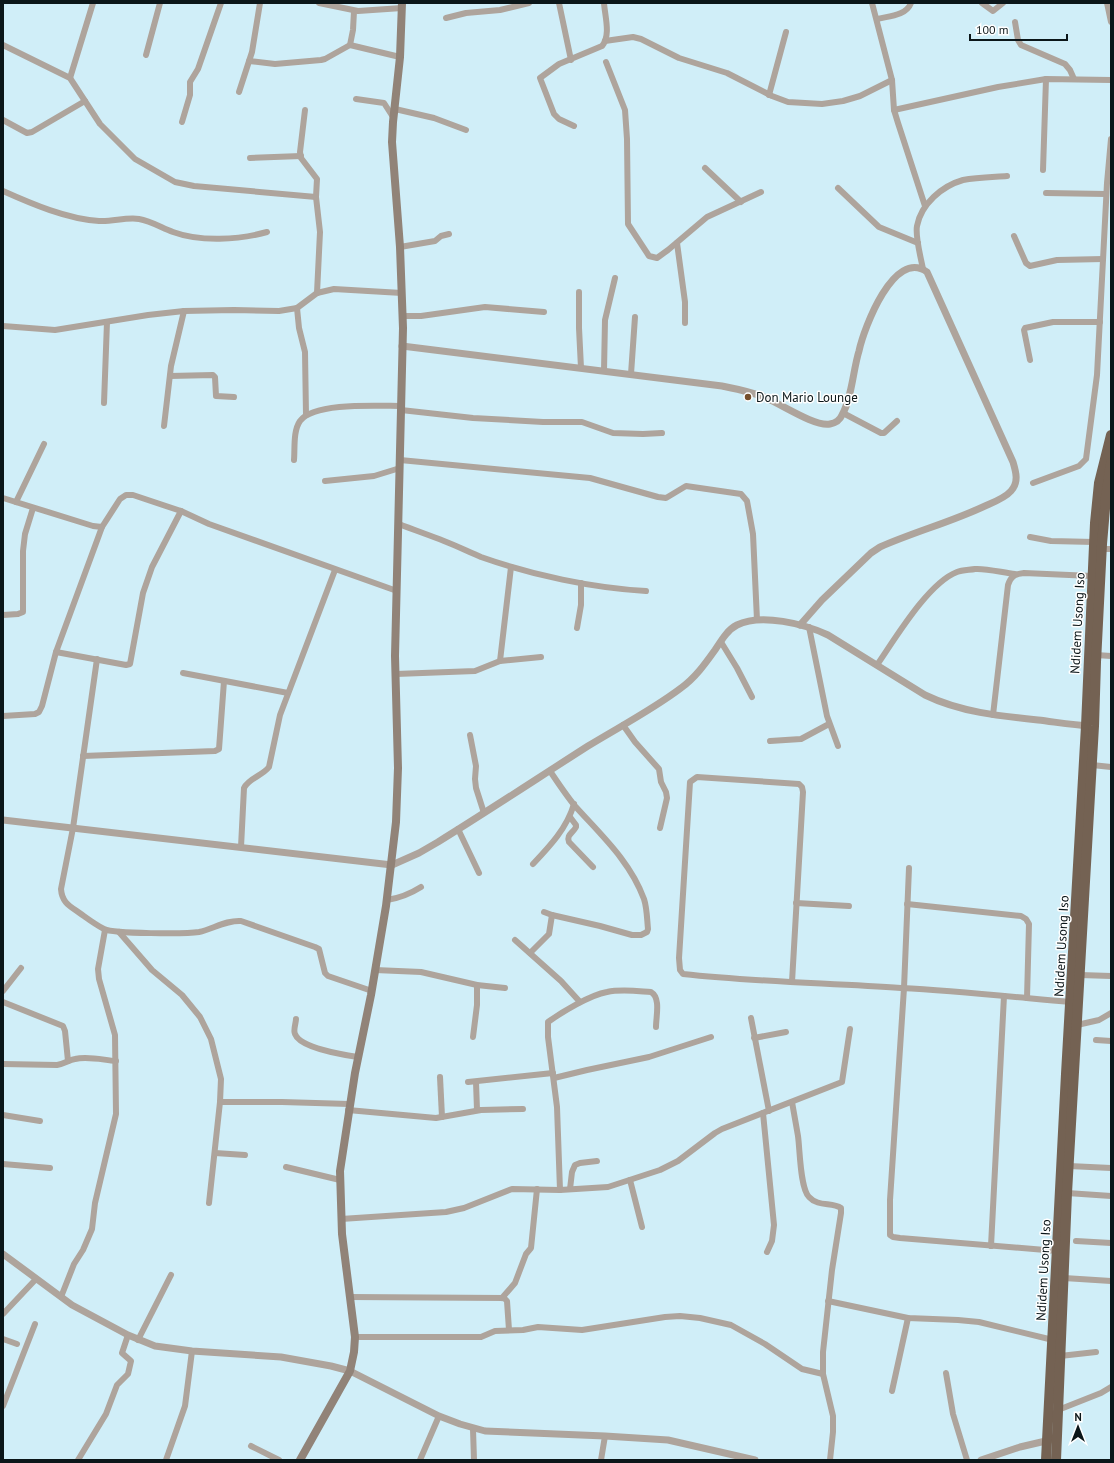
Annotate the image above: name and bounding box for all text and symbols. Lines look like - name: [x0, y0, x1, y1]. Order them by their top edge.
- scale bar: [970, 16, 1067, 42]
- text: 100 m: [976, 22, 1009, 37]
- place label: Don Mario Lounge: [756, 389, 858, 406]
- marker: Don Mario Lounge: [743, 392, 753, 402]
- street label: Ndidem Usong Iso: [1066, 572, 1089, 674]
- street label: Ndidem Usong Iso: [1050, 895, 1073, 997]
- street label: Ndidem Usong Iso: [1032, 1219, 1055, 1321]
- north arrow: [1058, 1407, 1098, 1447]
- text: N: [1074, 1410, 1082, 1424]

